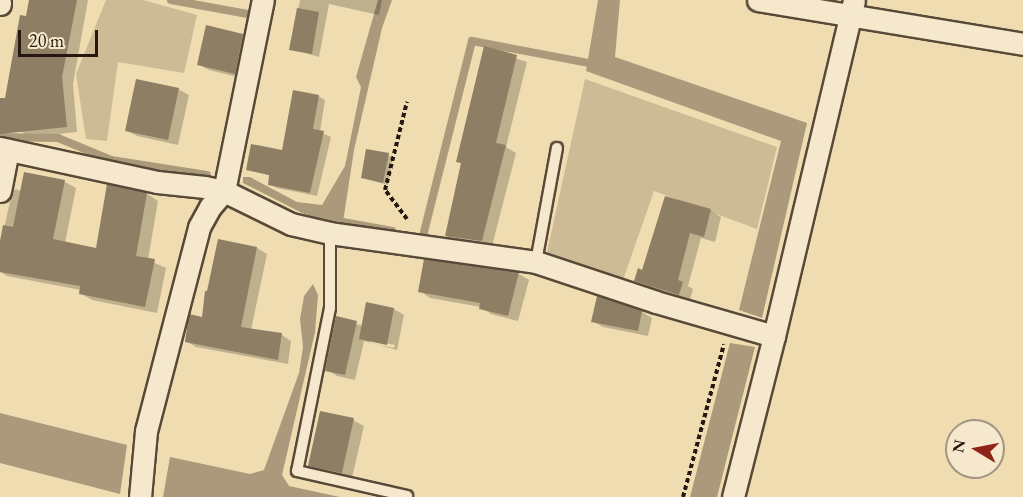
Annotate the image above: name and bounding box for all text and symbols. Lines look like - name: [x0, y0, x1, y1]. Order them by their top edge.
- scale bar: [21, 18, 100, 56]
- text: 20 m: [29, 29, 64, 52]
- north arrow: [945, 419, 1005, 479]
- text: N: [947, 438, 970, 454]

